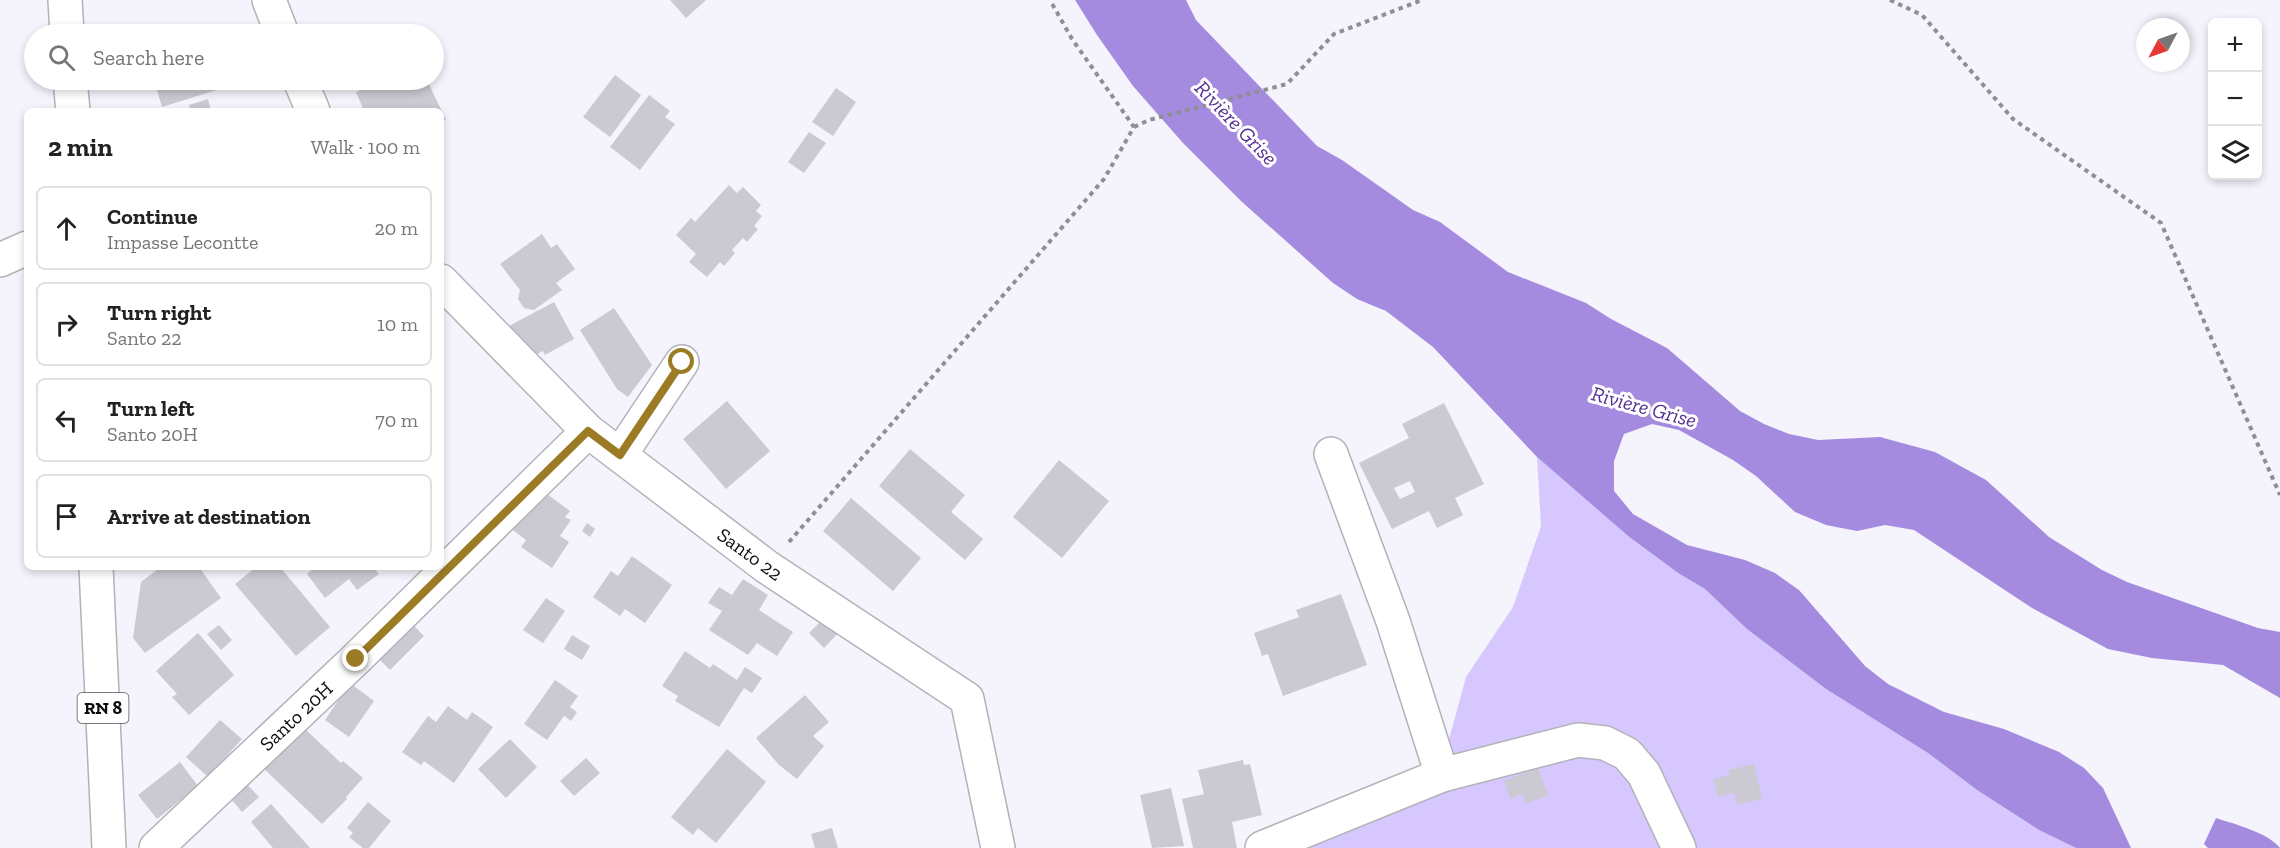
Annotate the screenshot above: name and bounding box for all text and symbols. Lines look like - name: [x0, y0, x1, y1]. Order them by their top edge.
- north arrow: [2136, 18, 2190, 72]
- map controls: [2208, 18, 2262, 180]
- button: +: [2208, 18, 2262, 72]
- search box: [24, 24, 444, 90]
- icon: search: [45, 41, 78, 74]
- text: Search here: [93, 44, 204, 71]
- button: −: [2208, 72, 2262, 126]
- water label: Rivière Grise: [1190, 75, 1283, 170]
- button: layers: [2208, 126, 2262, 180]
- text: 2 min: [48, 131, 113, 163]
- text: Walk · 100 m: [311, 135, 420, 159]
- text: Continue: [107, 203, 198, 230]
- icon: ahead: [50, 212, 83, 245]
- text: 20 m: [374, 216, 418, 240]
- text: Impasse Lecontte: [107, 230, 258, 254]
- text: Turn right: [107, 299, 211, 326]
- icon: right: [50, 308, 83, 341]
- text: 10 m: [377, 312, 418, 336]
- text: Santo 22: [107, 326, 182, 350]
- route start: [668, 348, 694, 374]
- water label: Rivière Grise: [1589, 380, 1699, 433]
- text: Turn left: [107, 395, 194, 422]
- icon: left: [50, 404, 83, 437]
- text: 70 m: [375, 408, 418, 432]
- text: Santo 20H: [107, 422, 198, 446]
- icon: arrive: [50, 500, 83, 533]
- text: Arrive at destination: [107, 503, 310, 530]
- street label: Santo 22: [713, 522, 787, 586]
- route end: [342, 645, 368, 671]
- street label: Santo 20H: [255, 676, 337, 756]
- road number: RN 8: [78, 693, 128, 723]

